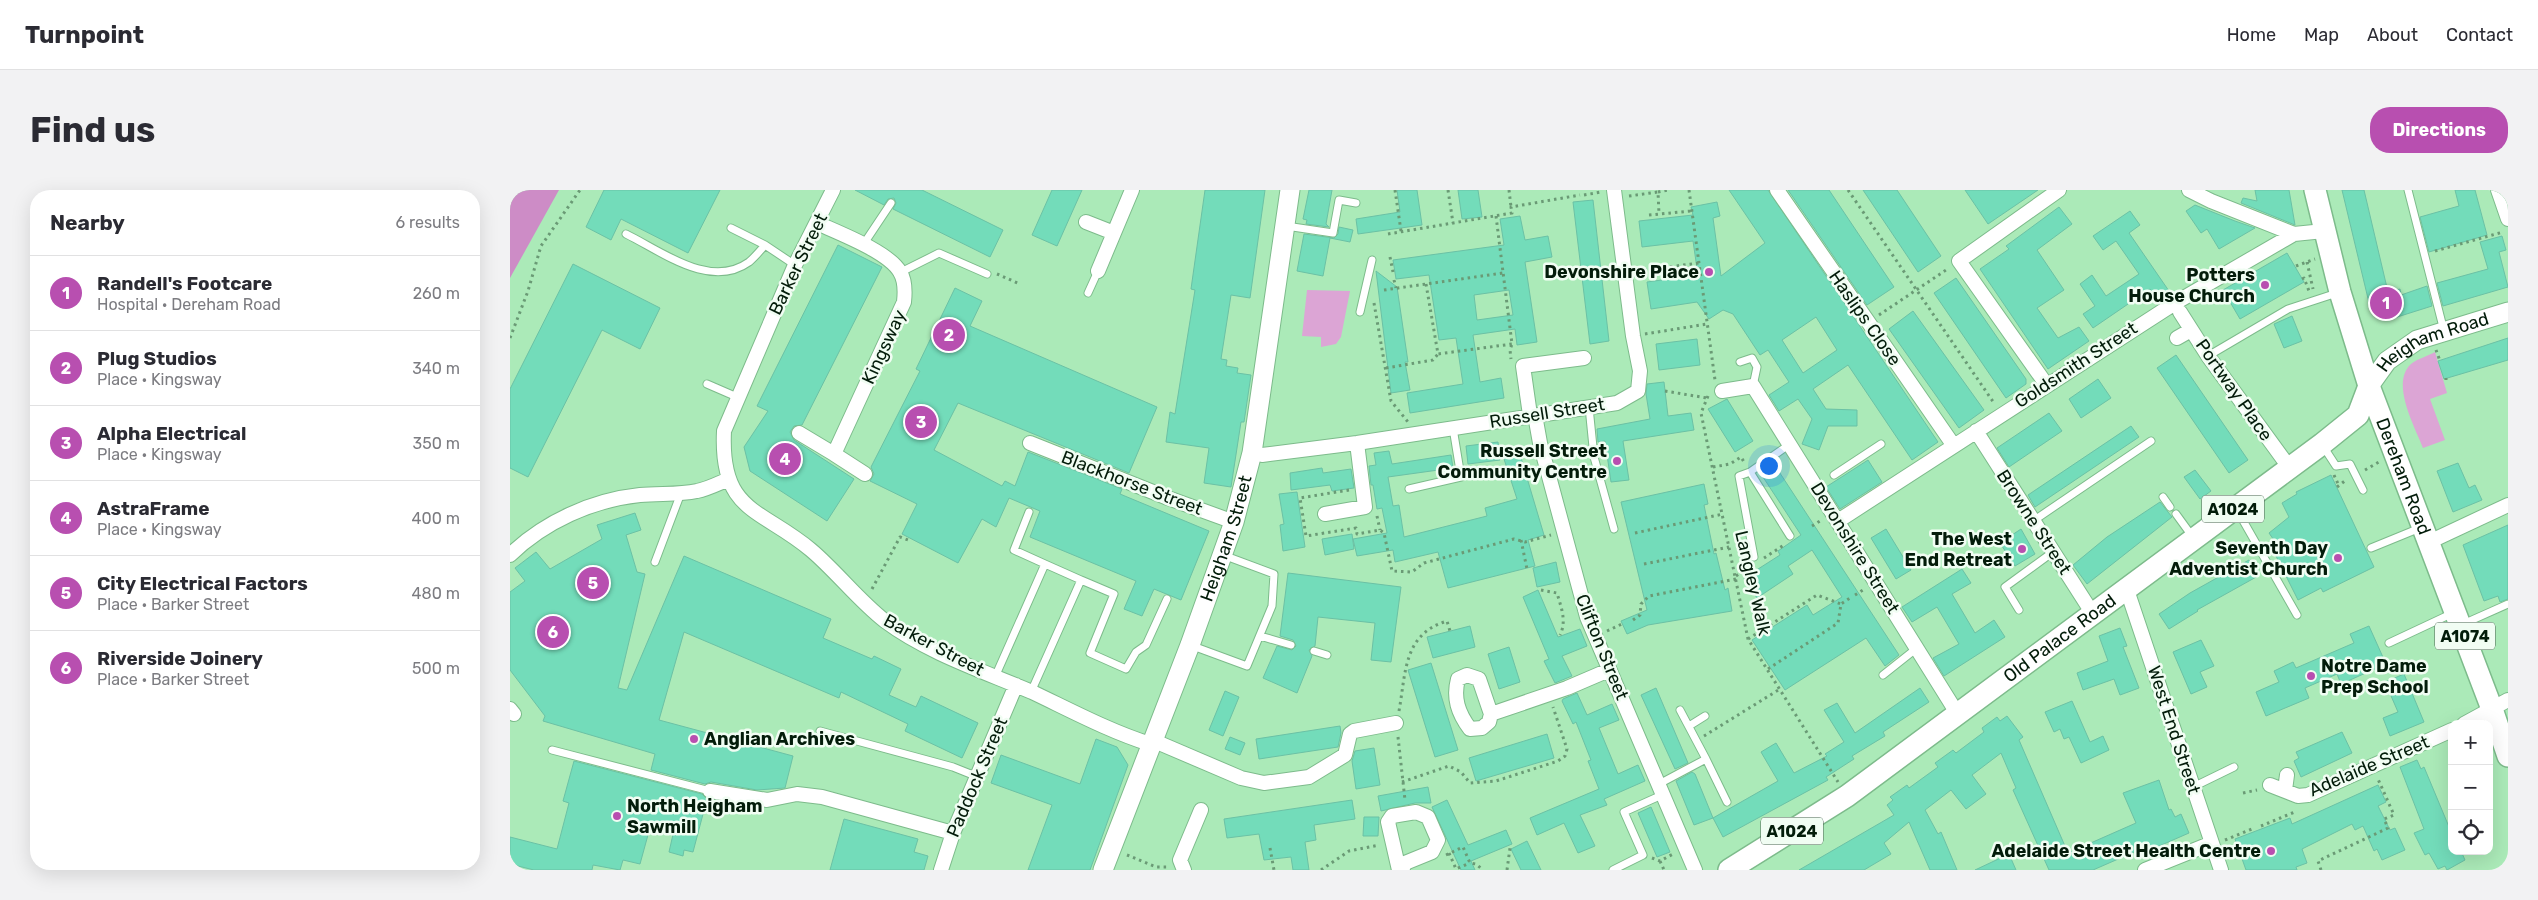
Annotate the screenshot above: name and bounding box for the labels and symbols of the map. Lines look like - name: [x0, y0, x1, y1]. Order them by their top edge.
- street label: Barker Street: [764, 209, 832, 319]
- place label: Devonshire Place: [1544, 261, 1699, 283]
- place label: Potters House Church: [2128, 264, 2255, 307]
- marker: Devonshire Place: [1703, 266, 1715, 278]
- street label: Haslips Close: [1824, 266, 1906, 370]
- marker: Potters House Church: [2259, 279, 2271, 291]
- pin: 1: [2370, 284, 2402, 322]
- street label: Kingsway: [857, 306, 911, 388]
- street label: Heigham Road: [2372, 308, 2492, 376]
- pin: 2: [933, 316, 965, 354]
- street label: Goldsmith Street: [2011, 317, 2141, 413]
- street label: Portway Place: [2191, 335, 2277, 445]
- street label: Russell Street: [1488, 393, 1606, 433]
- pin: 3: [905, 403, 937, 441]
- street label: Dereham Road: [2371, 415, 2436, 538]
- pin: 4: [769, 440, 801, 478]
- place label: Russell Street Community Centre: [1438, 440, 1607, 483]
- street label: Blackhorse Street: [1058, 446, 1206, 520]
- your location: [1756, 453, 1782, 479]
- marker: Russell Street Community Centre: [1611, 455, 1623, 467]
- street label: Browne Street: [1992, 465, 2076, 579]
- street label: Heigham Street: [1195, 473, 1257, 604]
- street label: Devonshire Street: [1806, 478, 1904, 618]
- road number: A1024: [2202, 496, 2264, 522]
- street label: Langley Walk: [1730, 528, 1776, 638]
- place label: The West End Retreat: [1905, 528, 2012, 571]
- place label: Seventh Day Adventist Church: [2169, 537, 2328, 580]
- marker: The West End Retreat: [2016, 543, 2028, 555]
- marker: Seventh Day Adventist Church: [2332, 552, 2344, 564]
- pin: 5: [577, 564, 609, 602]
- street label: Old Palace Road: [1999, 590, 2120, 687]
- street label: Clifton Street: [1571, 591, 1633, 703]
- street label: Barker Street: [880, 609, 988, 681]
- pin: 6: [537, 613, 569, 651]
- road number: A1074: [2435, 622, 2495, 650]
- place label: Notre Dame Prep School: [2321, 655, 2429, 698]
- street label: West End Street: [2143, 663, 2205, 797]
- marker: Notre Dame Prep School: [2305, 670, 2317, 682]
- street label: Paddock Street: [942, 714, 1012, 840]
- place label: Anglian Archives: [704, 728, 855, 750]
- street label: Adelaide Street: [2305, 731, 2433, 801]
- marker: Anglian Archives: [688, 733, 700, 745]
- place label: North Heigham Sawmill: [627, 795, 763, 838]
- marker: North Heigham Sawmill: [611, 810, 623, 822]
- road number: A1024: [1761, 817, 1823, 844]
- place label: Adelaide Street Health Centre: [1992, 840, 2261, 862]
- marker: Adelaide Street Health Centre: [2265, 845, 2277, 857]

